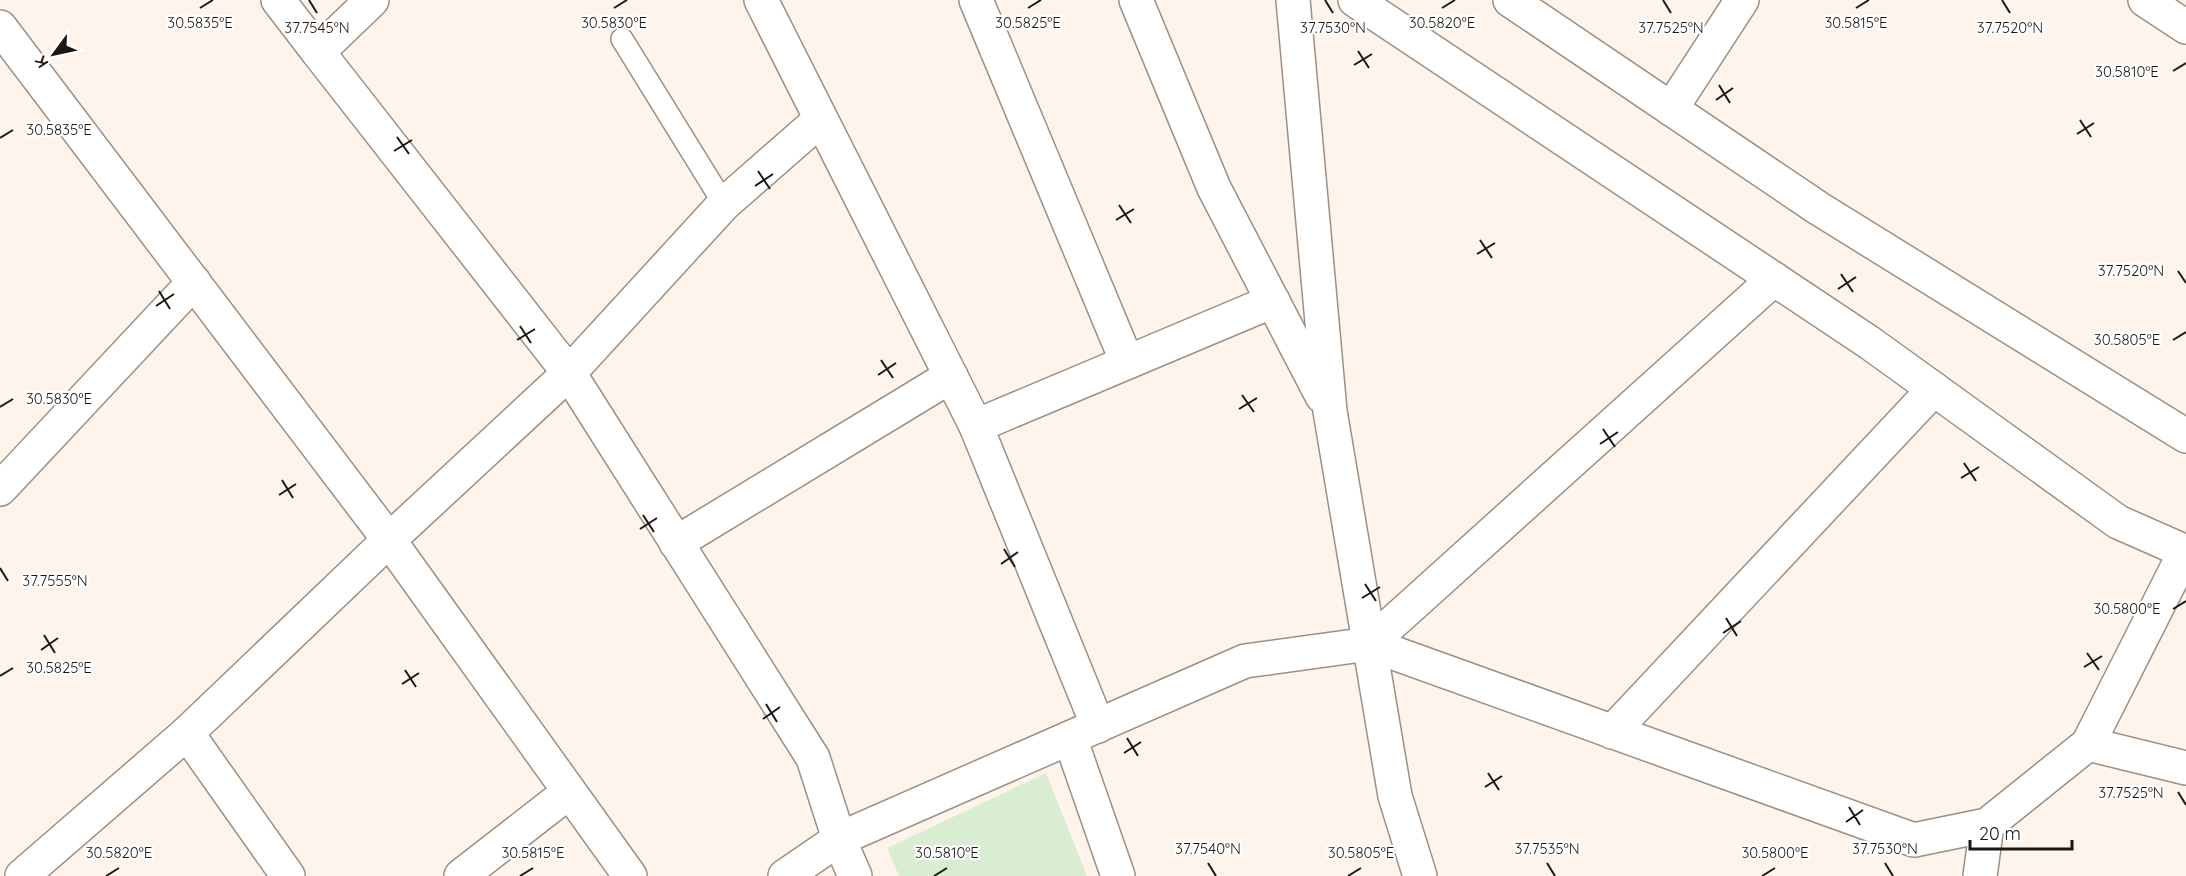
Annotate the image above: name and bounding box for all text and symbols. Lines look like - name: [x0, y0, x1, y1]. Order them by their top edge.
- text: 30.5835°E: [167, 13, 233, 32]
- text: 30.5830°E: [581, 13, 647, 32]
- text: 30.5825°E: [995, 13, 1061, 32]
- text: 30.5820°E: [1409, 13, 1475, 32]
- text: 30.5815°E: [1824, 13, 1888, 32]
- text: 37.7545°N: [284, 18, 350, 37]
- text: 37.7530°N: [1300, 18, 1366, 37]
- text: 37.7525°N: [1638, 18, 1704, 37]
- text: 37.7520°N: [1977, 18, 2043, 37]
- north arrow: [24, 24, 84, 84]
- text: K: [30, 52, 53, 72]
- text: 30.5810°E: [2095, 62, 2159, 81]
- text: 30.5835°E: [26, 120, 92, 139]
- text: 37.7520°N: [2098, 261, 2164, 280]
- text: 30.5805°E: [2094, 330, 2160, 349]
- text: 30.5830°E: [26, 389, 92, 408]
- text: 37.7555°N: [22, 571, 88, 590]
- text: 30.5800°E: [2093, 599, 2161, 618]
- text: 30.5825°E: [26, 658, 92, 677]
- text: 37.7525°N: [2098, 783, 2164, 802]
- scale bar: [1970, 813, 2072, 851]
- text: 20 m: [1979, 822, 2021, 845]
- text: 37.7540°N: [1175, 839, 1241, 858]
- text: 37.7535°N: [1514, 839, 1580, 858]
- text: 37.7530°N: [1852, 839, 1918, 858]
- text: 30.5820°E: [86, 843, 152, 862]
- text: 30.5815°E: [501, 843, 565, 862]
- text: 30.5810°E: [915, 843, 979, 862]
- text: 30.5805°E: [1328, 843, 1394, 862]
- text: 30.5800°E: [1741, 843, 1809, 862]

